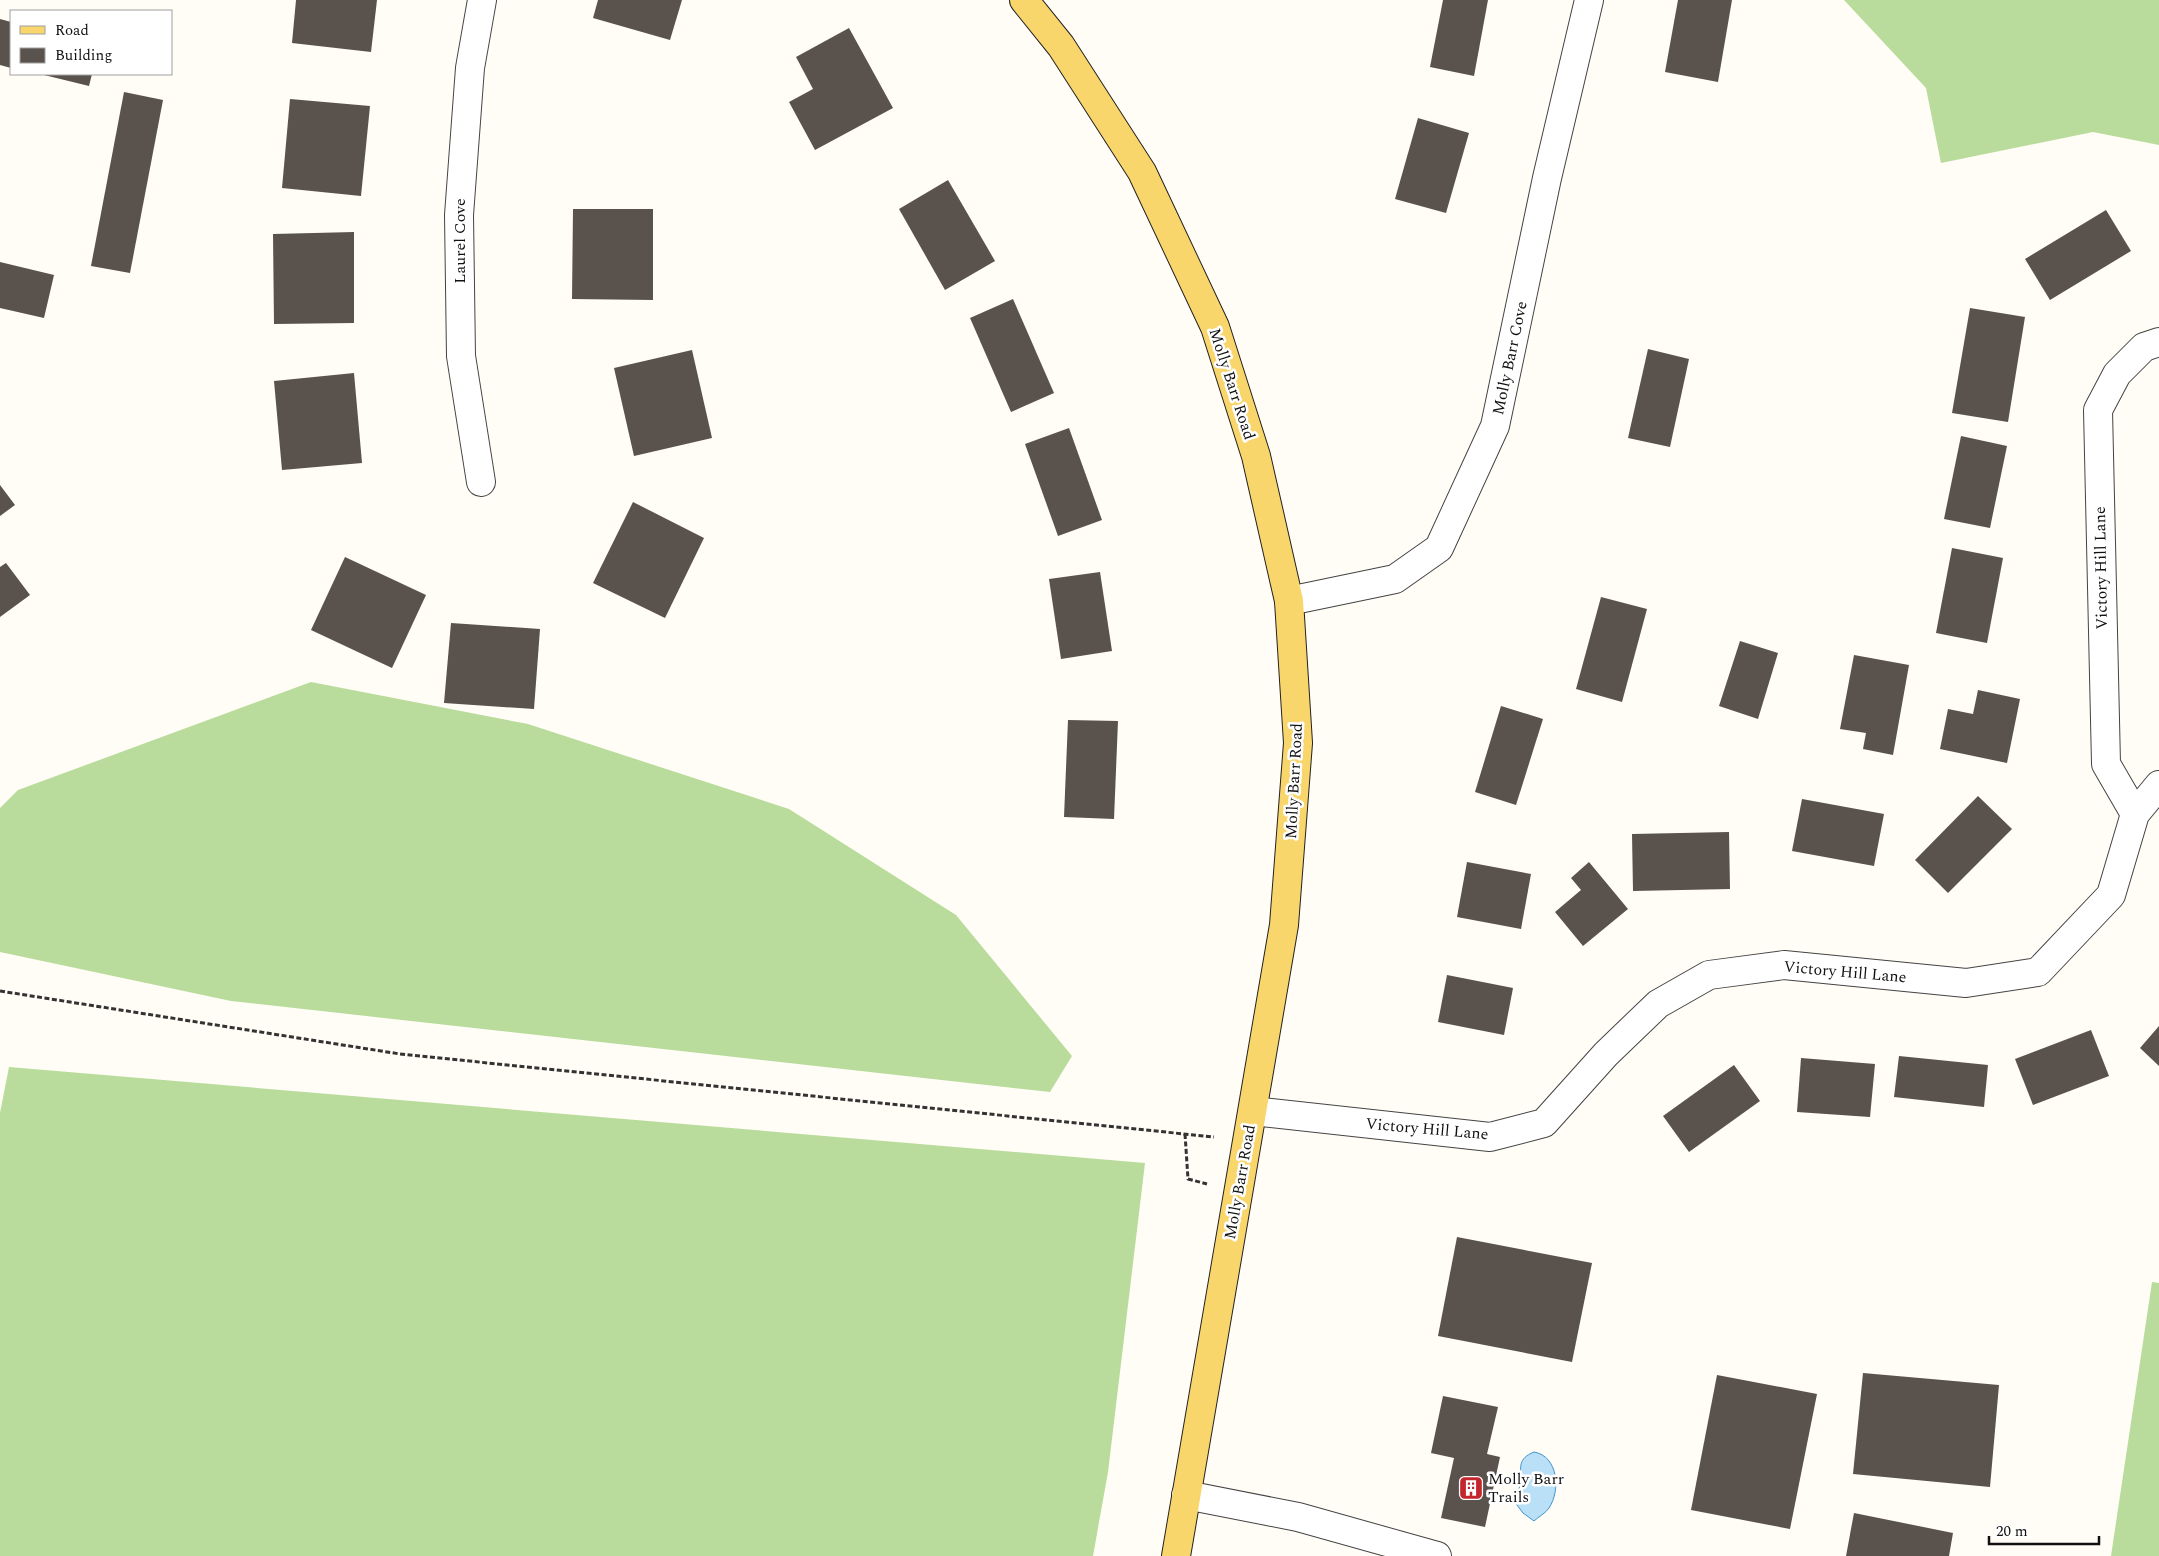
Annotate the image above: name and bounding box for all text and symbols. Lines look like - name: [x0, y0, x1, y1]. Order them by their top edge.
- legend: [10, 10, 172, 75]
- text: Road: [55, 19, 89, 42]
- text: Building: [55, 44, 112, 67]
- street label: Laurel Cove: [448, 198, 472, 284]
- street label: Molly Barr Cove: [1486, 299, 1534, 417]
- street label: Molly Barr Road: [1203, 325, 1261, 443]
- street label: Victory Hill Lane: [2088, 506, 2114, 630]
- street label: Molly Barr Road: [1279, 722, 1309, 840]
- street label: Victory Hill Lane: [1783, 955, 1907, 989]
- street label: Victory Hill Lane: [1365, 1112, 1489, 1146]
- street label: Molly Barr Road: [1218, 1123, 1262, 1241]
- place label: Molly Barr Trails: [1488, 1467, 1564, 1509]
- building icon: Molly Barr Trails: [1458, 1475, 1484, 1501]
- scale bar: [1989, 1514, 2099, 1546]
- text: 20 m: [1996, 1520, 2028, 1543]

